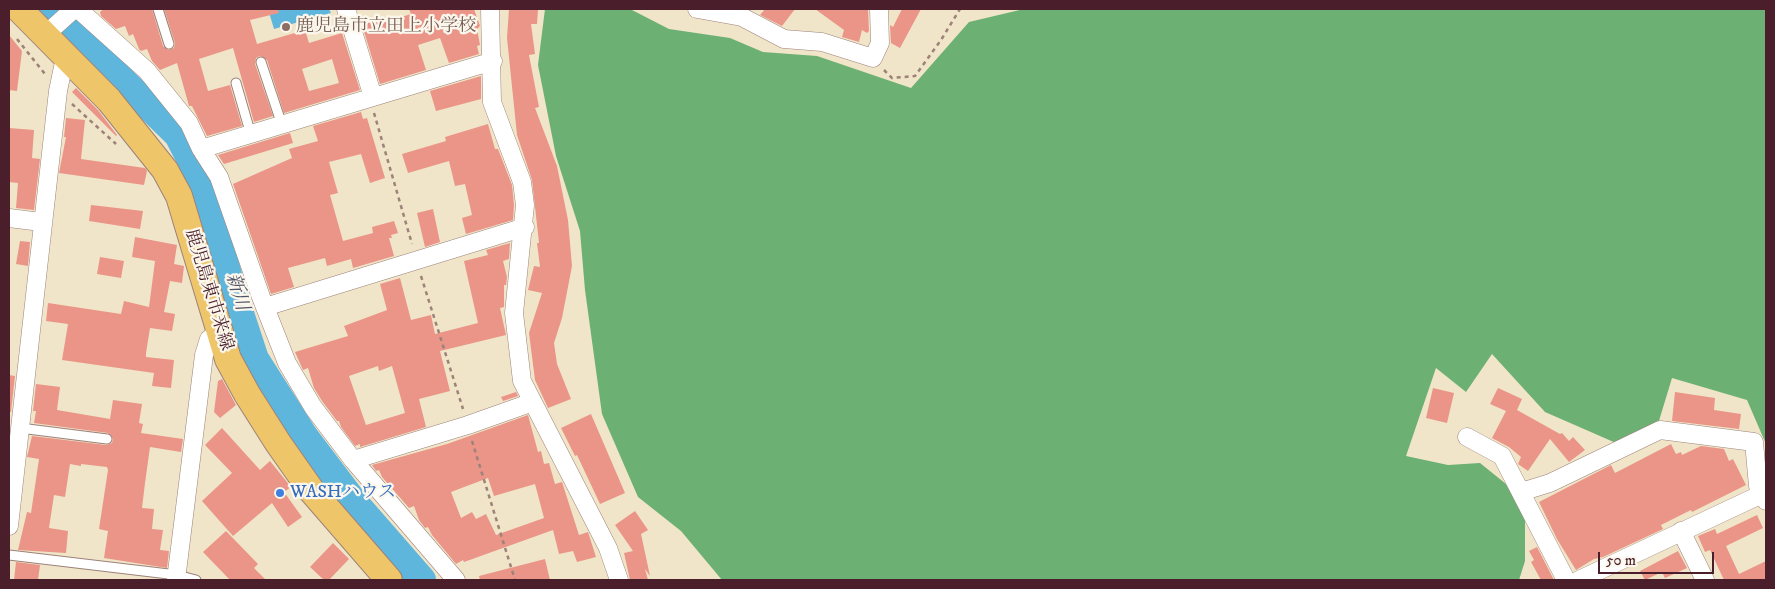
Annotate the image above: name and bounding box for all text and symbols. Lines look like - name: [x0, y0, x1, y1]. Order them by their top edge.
- place label: 鹿児島市立田上小学校: [296, 16, 476, 38]
- marker: 鹿児島市立田上小学校: [280, 21, 292, 33]
- street label: 鹿児島東市来線: [179, 227, 237, 353]
- water label: 新川: [220, 270, 252, 314]
- place label: WASHハウス: [290, 482, 396, 504]
- marker: WASHハウス: [274, 487, 286, 499]
- scale bar: [1600, 542, 1716, 574]
- text: 50 m: [1606, 551, 1636, 570]

